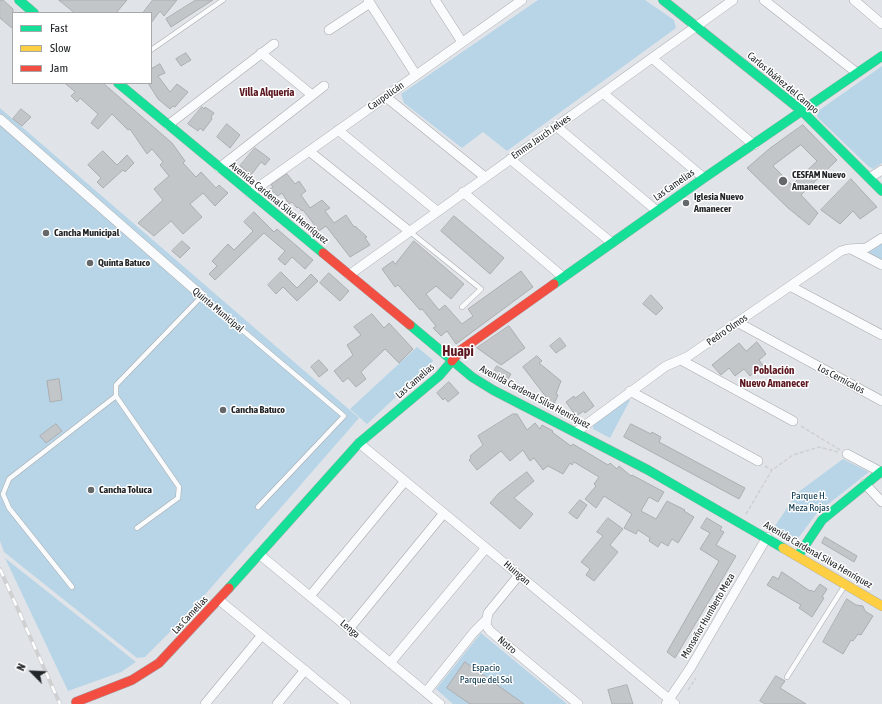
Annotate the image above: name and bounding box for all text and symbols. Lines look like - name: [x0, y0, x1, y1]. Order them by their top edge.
- legend: [12, 12, 152, 84]
- text: Fast: [50, 21, 68, 35]
- text: Slow: [50, 41, 71, 55]
- street label: Carlos Ibáñez del Campo: [745, 50, 821, 116]
- text: Jam: [50, 61, 68, 75]
- street label: Caupolicán: [366, 79, 406, 113]
- district label: Villa Alquería: [240, 86, 294, 100]
- street label: Emma Jauch Jelves: [509, 112, 573, 162]
- street label: Avenida Cardenal Silva Henríquez: [227, 159, 331, 247]
- street label: Las Camelias: [651, 166, 697, 204]
- place label: CESFAM Nuevo Amanecer: [792, 169, 846, 192]
- marker: CESFAM Nuevo Amanecer: [777, 175, 789, 187]
- place label: Iglesia Nuevo Amanecer: [694, 191, 744, 214]
- marker: Iglesia Nuevo Amanecer: [681, 198, 691, 208]
- place label: Cancha Municipal: [54, 227, 119, 239]
- marker: Cancha Municipal: [41, 228, 51, 238]
- place label: Quinta Batuco: [98, 257, 150, 269]
- marker: Quinta Batuco: [85, 258, 95, 268]
- street label: Quinta Municipal: [190, 285, 246, 335]
- street label: Pedro Olmos: [704, 312, 750, 348]
- district label: Huapi: [442, 344, 474, 360]
- street label: Las Camelias: [393, 361, 437, 401]
- street label: Los Cernícalos: [815, 362, 867, 396]
- street label: Avenida Cardenal Silva Henríquez: [478, 363, 592, 431]
- district label: Población Nuevo Amanecer: [740, 364, 808, 390]
- place label: Cancha Batuco: [231, 404, 285, 416]
- marker: Cancha Batuco: [218, 405, 228, 415]
- place label: Cancha Toluca: [99, 484, 152, 496]
- marker: Cancha Toluca: [86, 485, 96, 495]
- park label: Parque H. Meza Rojas: [788, 490, 830, 514]
- street label: Avenida Cardenal Silva Henríquez: [762, 519, 874, 591]
- street label: Huingan: [501, 558, 533, 588]
- street label: Monseñor Humberto Meza: [679, 571, 737, 661]
- street label: Las Camelias: [169, 594, 211, 636]
- street label: Lenga: [338, 617, 362, 641]
- street label: Notro: [495, 634, 519, 656]
- north arrow: [12, 652, 52, 692]
- text: N: [14, 662, 28, 673]
- park label: Espacio Parque del Sol: [460, 662, 512, 686]

